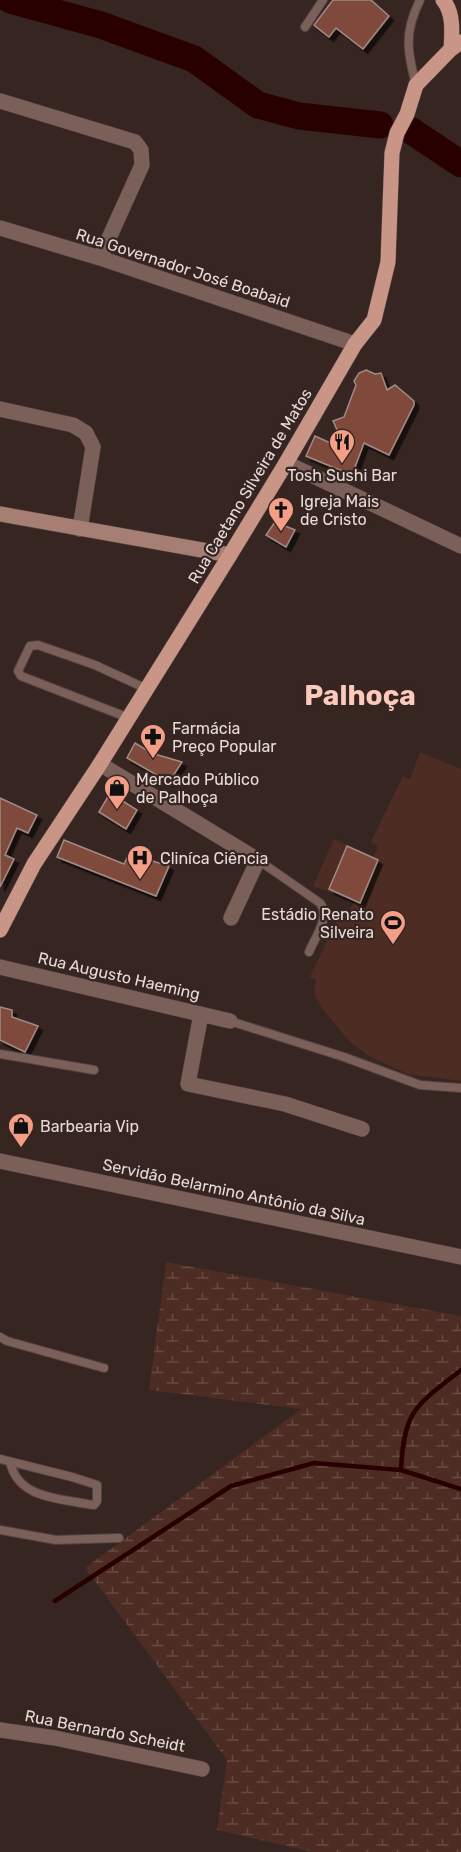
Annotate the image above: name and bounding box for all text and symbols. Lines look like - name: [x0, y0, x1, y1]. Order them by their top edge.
- street label: Rua Governador José Boabaid: [74, 224, 292, 312]
- street label: Rua Caetano Silveira de Matos: [184, 385, 316, 587]
- restaurant icon: Tosh Sushi Bar: [327, 427, 357, 465]
- place label: Tosh Sushi Bar: [287, 466, 397, 485]
- place label: Igreja Mais de Cristo: [300, 492, 379, 529]
- church icon: Igreja Mais de Cristo: [266, 495, 296, 533]
- district label: Palhoça: [304, 679, 416, 712]
- place label: Farmácia Preço Popular: [172, 719, 276, 756]
- pharmacy icon: Farmácia Preço Popular: [138, 722, 168, 760]
- place label: Mercado Público de Palhoça: [136, 770, 259, 807]
- shop icon: Mercado Público de Palhoça: [102, 773, 132, 811]
- hospital icon: Cliníca Ciência: [125, 843, 155, 881]
- place label: Cliníca Ciência: [160, 849, 268, 868]
- place label: Estádio Renato Silveira: [261, 905, 374, 942]
- sports icon: Estádio Renato Silveira: [378, 908, 408, 946]
- street label: Rua Augusto Haeming: [36, 948, 202, 1004]
- shop icon: Barbearia Vip: [6, 1111, 36, 1149]
- place label: Barbearia Vip: [40, 1117, 139, 1136]
- street label: Servidão Belarmino Antônio da Silva: [101, 1155, 367, 1229]
- street label: Rua Bernardo Scheidt: [23, 1706, 187, 1756]

